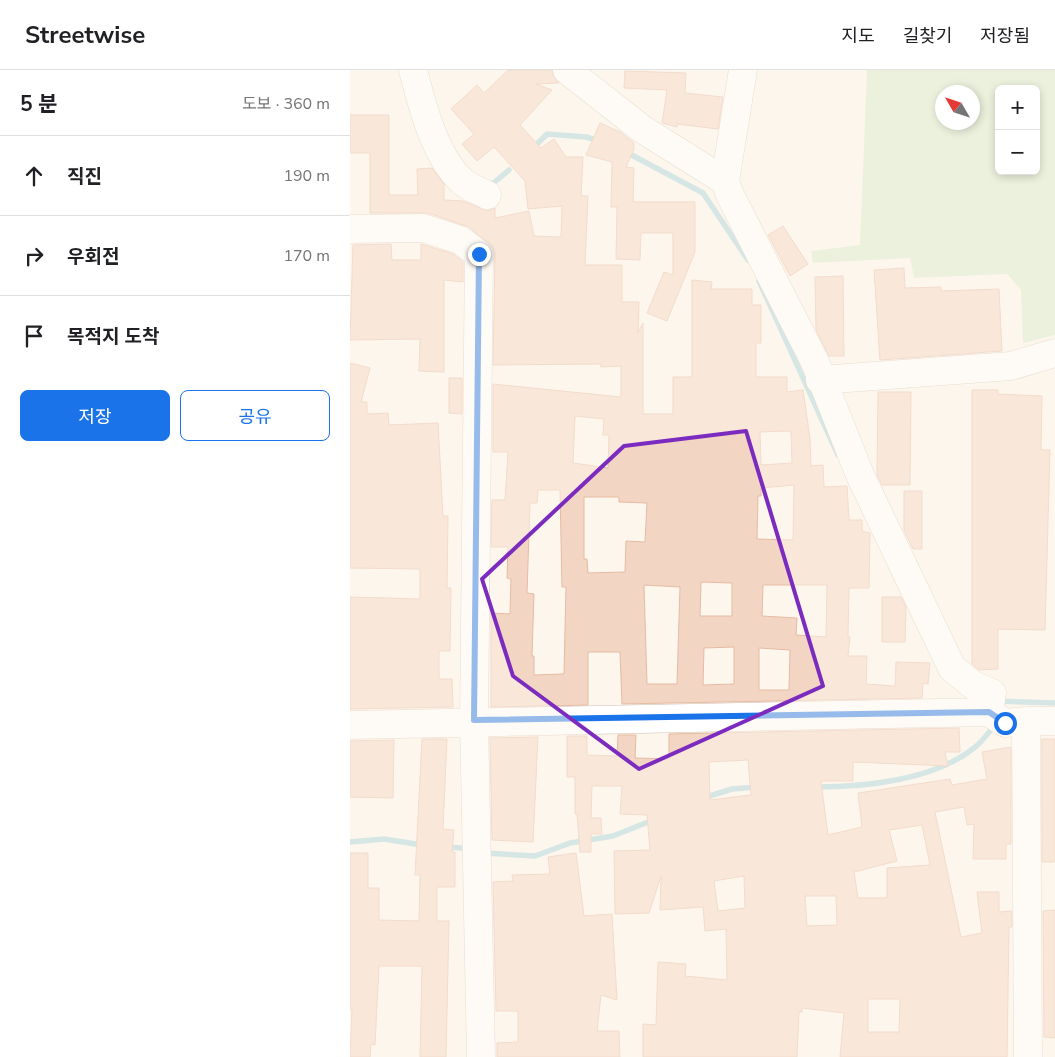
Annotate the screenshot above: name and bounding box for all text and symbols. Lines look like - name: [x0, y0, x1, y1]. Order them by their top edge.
- text: Streetwise: [25, 19, 145, 51]
- text: 지도: [842, 24, 875, 48]
- text: 길찾기: [903, 24, 952, 48]
- text: 저장됨: [980, 24, 1030, 48]
- north arrow: [935, 85, 980, 130]
- map controls: [995, 85, 1040, 175]
- button: +: [995, 85, 1040, 130]
- text: 5 분: [20, 90, 58, 118]
- text: 도보 · 360 m: [242, 93, 330, 115]
- button: −: [995, 130, 1040, 175]
- icon: ahead: [20, 162, 48, 190]
- text: 직진: [67, 164, 102, 190]
- text: 190 m: [283, 165, 330, 187]
- icon: right: [20, 242, 48, 270]
- route end: [468, 243, 491, 266]
- text: 우회전: [67, 244, 119, 270]
- text: 170 m: [283, 245, 330, 267]
- icon: arrive: [20, 322, 48, 350]
- text: 목적지 도착: [67, 324, 160, 350]
- button: 저장: [20, 390, 170, 441]
- button: 공유: [180, 390, 330, 441]
- route start: [994, 712, 1017, 735]

